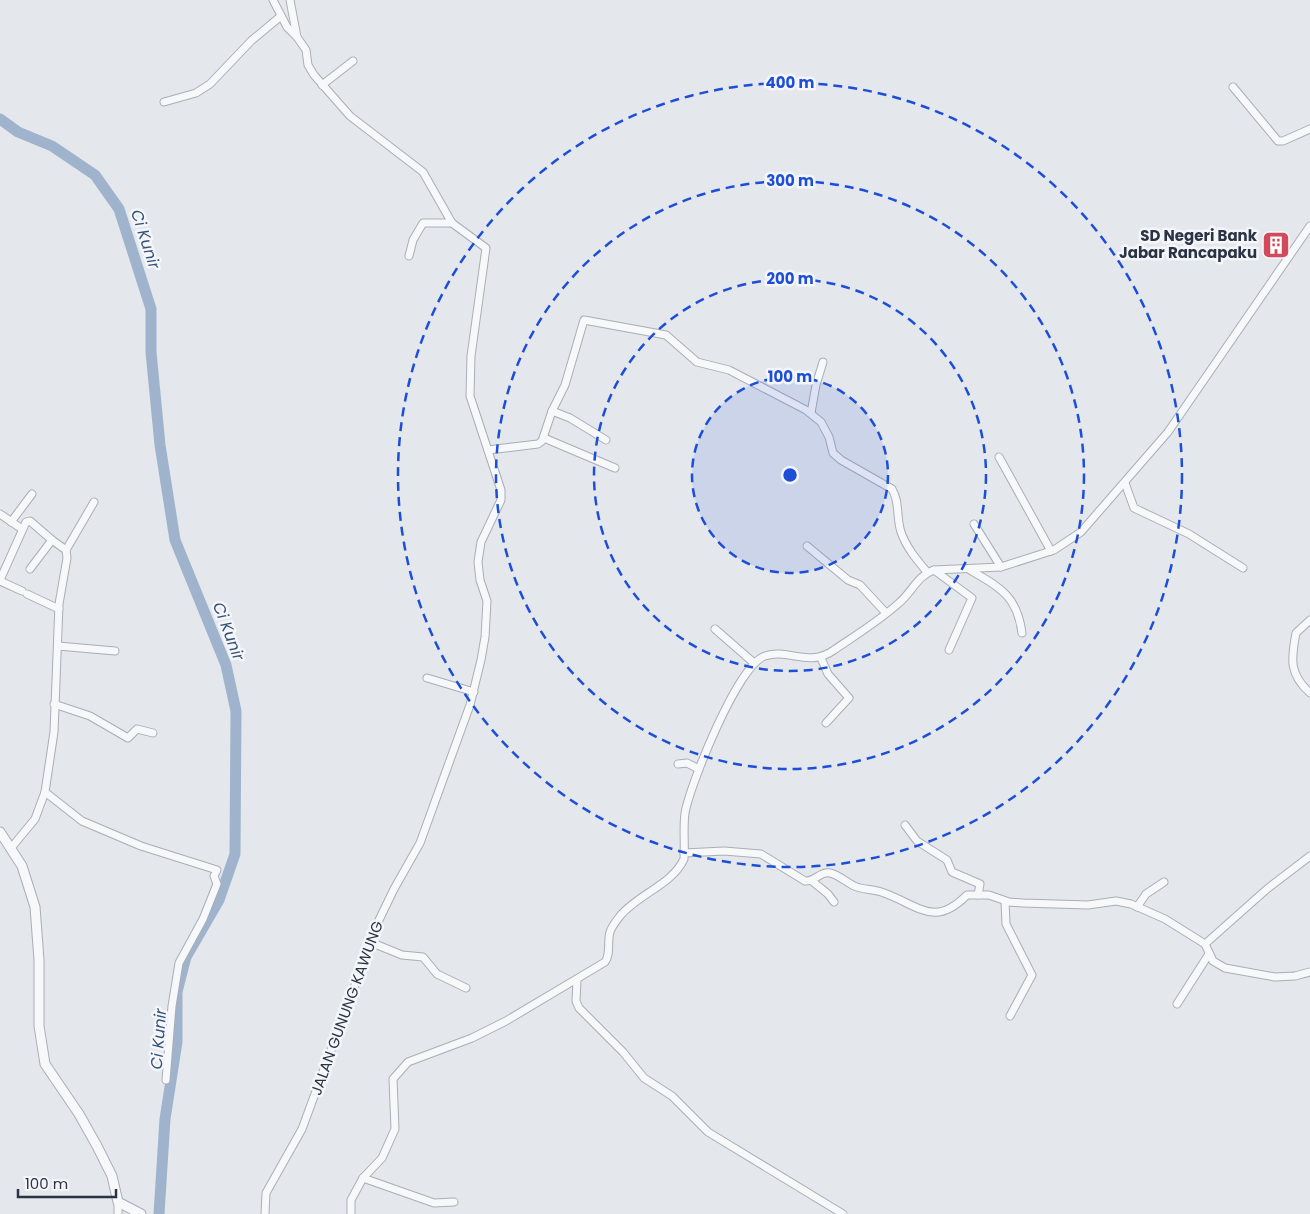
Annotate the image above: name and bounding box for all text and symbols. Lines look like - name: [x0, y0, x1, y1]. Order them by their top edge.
- text: 400 m: [766, 72, 815, 93]
- text: 300 m: [766, 170, 814, 191]
- water label: Ci Kunir: [125, 207, 166, 273]
- place label: SD Negeri Bank Jabar Rancapaku: [1119, 225, 1258, 263]
- building icon: SD Negeri Bank Jabar Rancapaku: [1261, 230, 1291, 260]
- text: 200 m: [766, 268, 814, 289]
- text: 100 m: [768, 366, 812, 387]
- centre of rings: [781, 466, 799, 484]
- water label: Ci Kunir: [207, 599, 251, 665]
- street label: JALAN GUNUNG KAWUNG: [305, 917, 388, 1098]
- water label: Ci Kunir: [145, 1007, 172, 1070]
- scale bar: [18, 1166, 115, 1198]
- text: 100 m: [25, 1173, 68, 1194]

